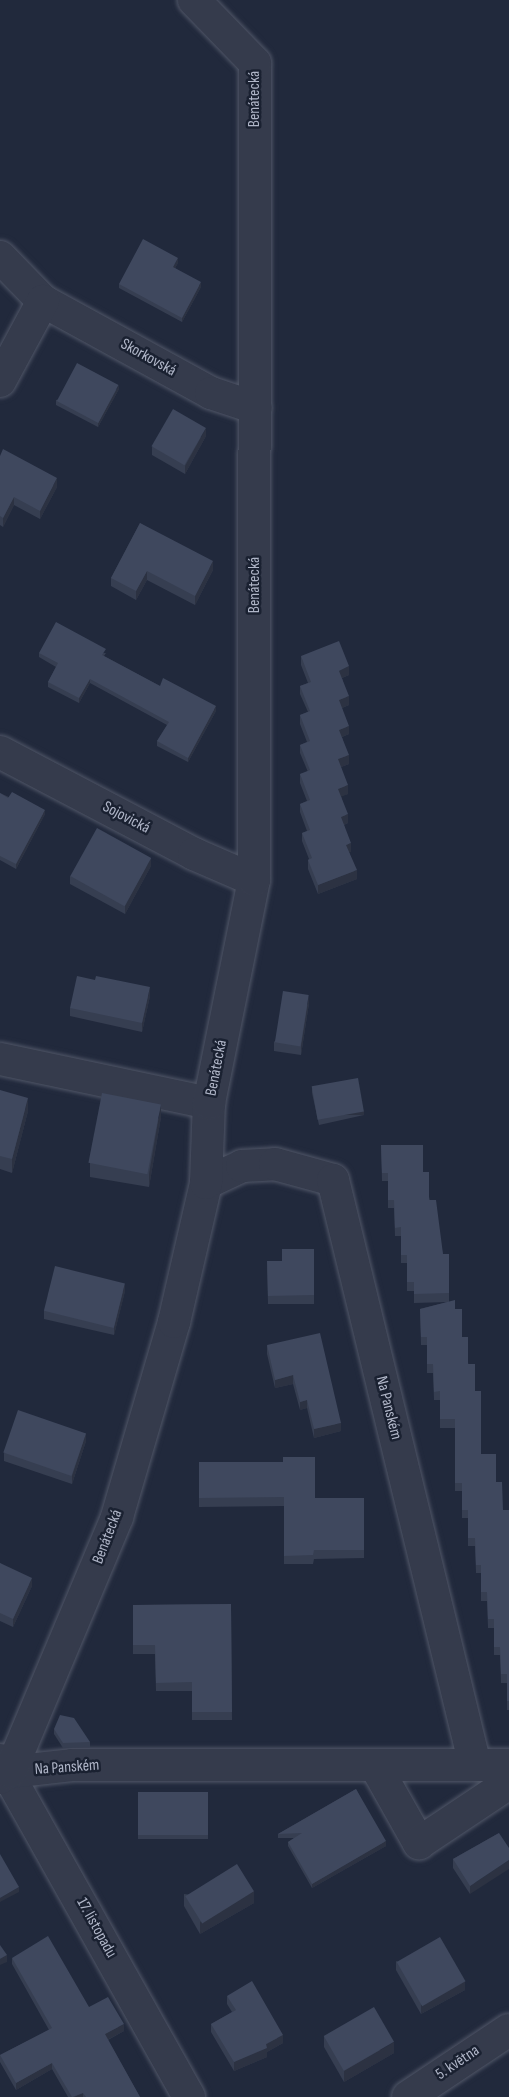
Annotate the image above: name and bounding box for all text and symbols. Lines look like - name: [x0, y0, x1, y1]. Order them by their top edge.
- street label: Benátecká: [245, 71, 265, 127]
- street label: Skorkovská: [117, 335, 179, 381]
- street label: Benátecká: [245, 557, 265, 613]
- street label: Sojovická: [99, 798, 153, 838]
- street label: Benátecká: [202, 1038, 232, 1098]
- street label: Na Panském: [371, 1374, 405, 1442]
- street label: Benátecká: [89, 1507, 127, 1567]
- street label: Na Panském: [34, 1756, 100, 1780]
- street label: 17. listopadu: [72, 1895, 120, 1961]
- street label: 5. května: [433, 2042, 483, 2084]

